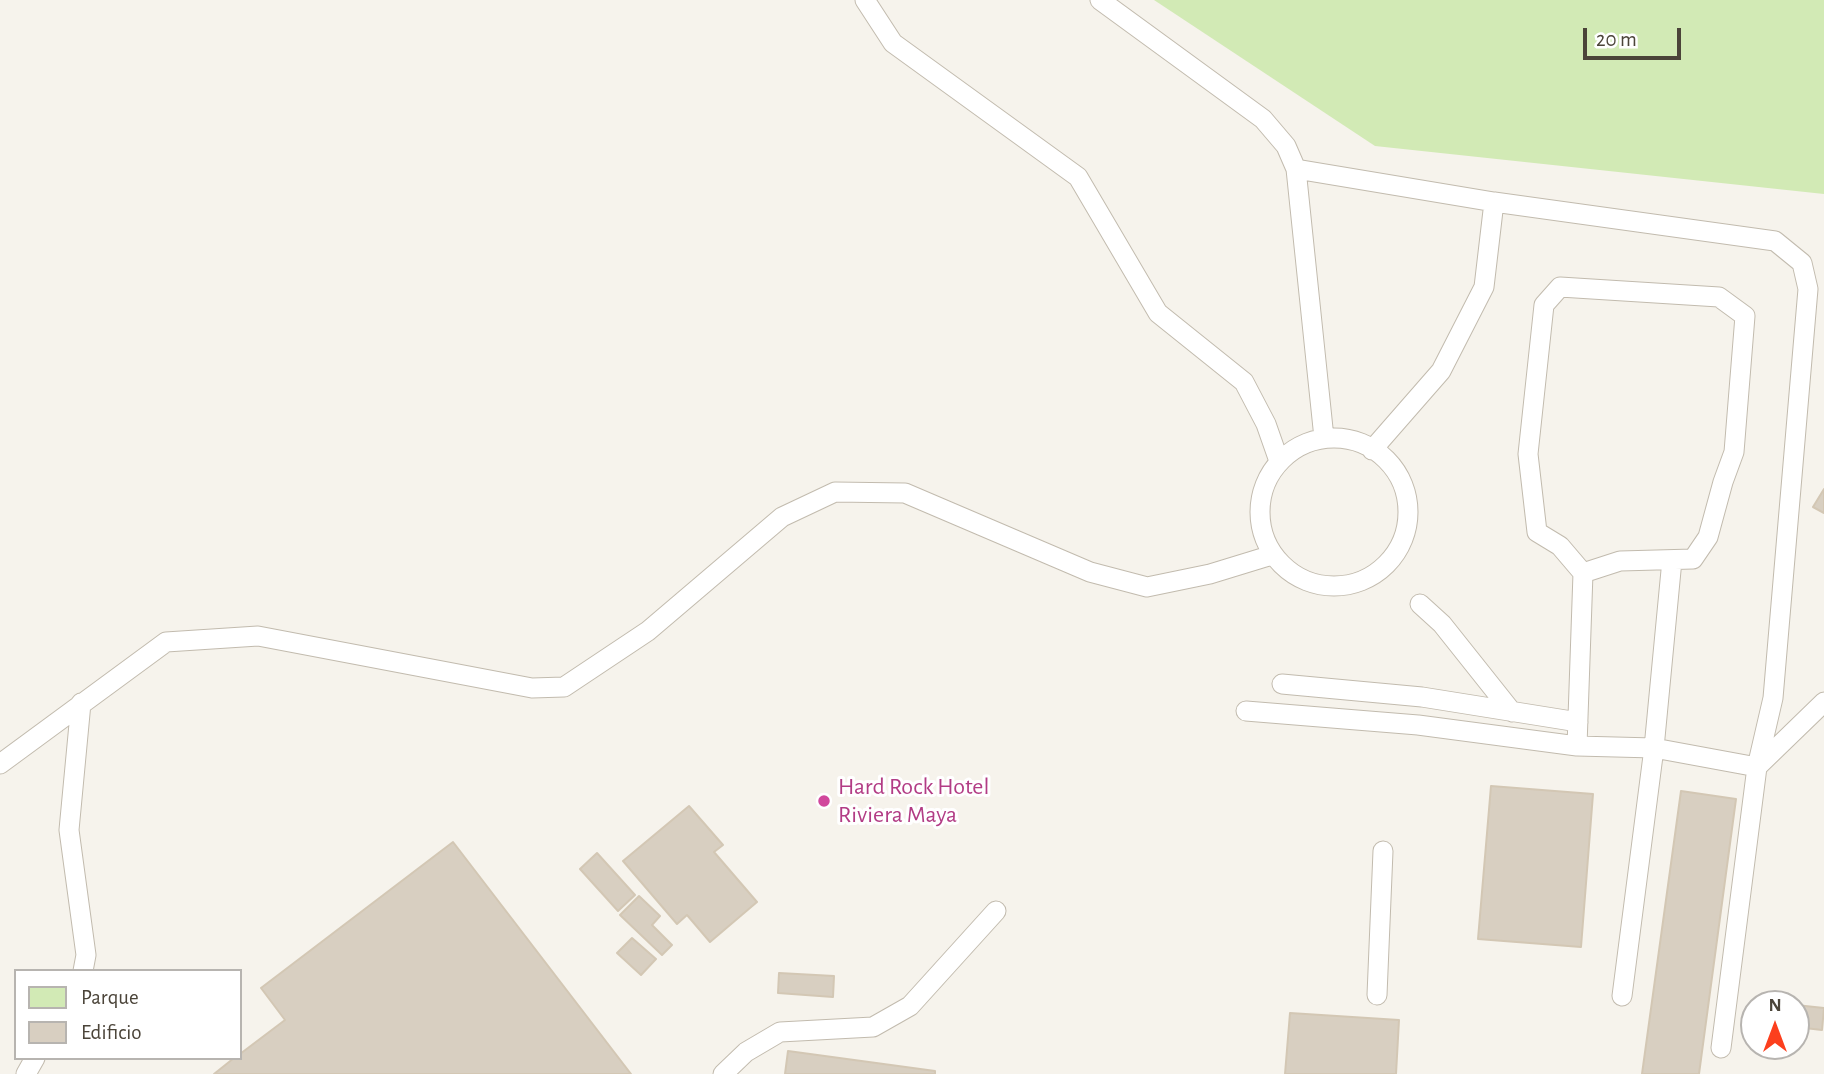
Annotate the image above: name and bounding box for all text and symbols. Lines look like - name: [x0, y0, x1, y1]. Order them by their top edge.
- scale bar: [1586, 14, 1684, 58]
- text: 20 m: [1596, 29, 1637, 50]
- place label: Hard Rock Hotel Riviera Maya: [838, 773, 989, 829]
- marker: Hard Rock Hotel Riviera Maya: [816, 793, 832, 809]
- legend: [14, 969, 242, 1060]
- text: Parque: [81, 987, 139, 1008]
- north arrow: [1740, 990, 1810, 1060]
- text: N: [1768, 996, 1782, 1015]
- text: Edificio: [81, 1022, 142, 1043]

